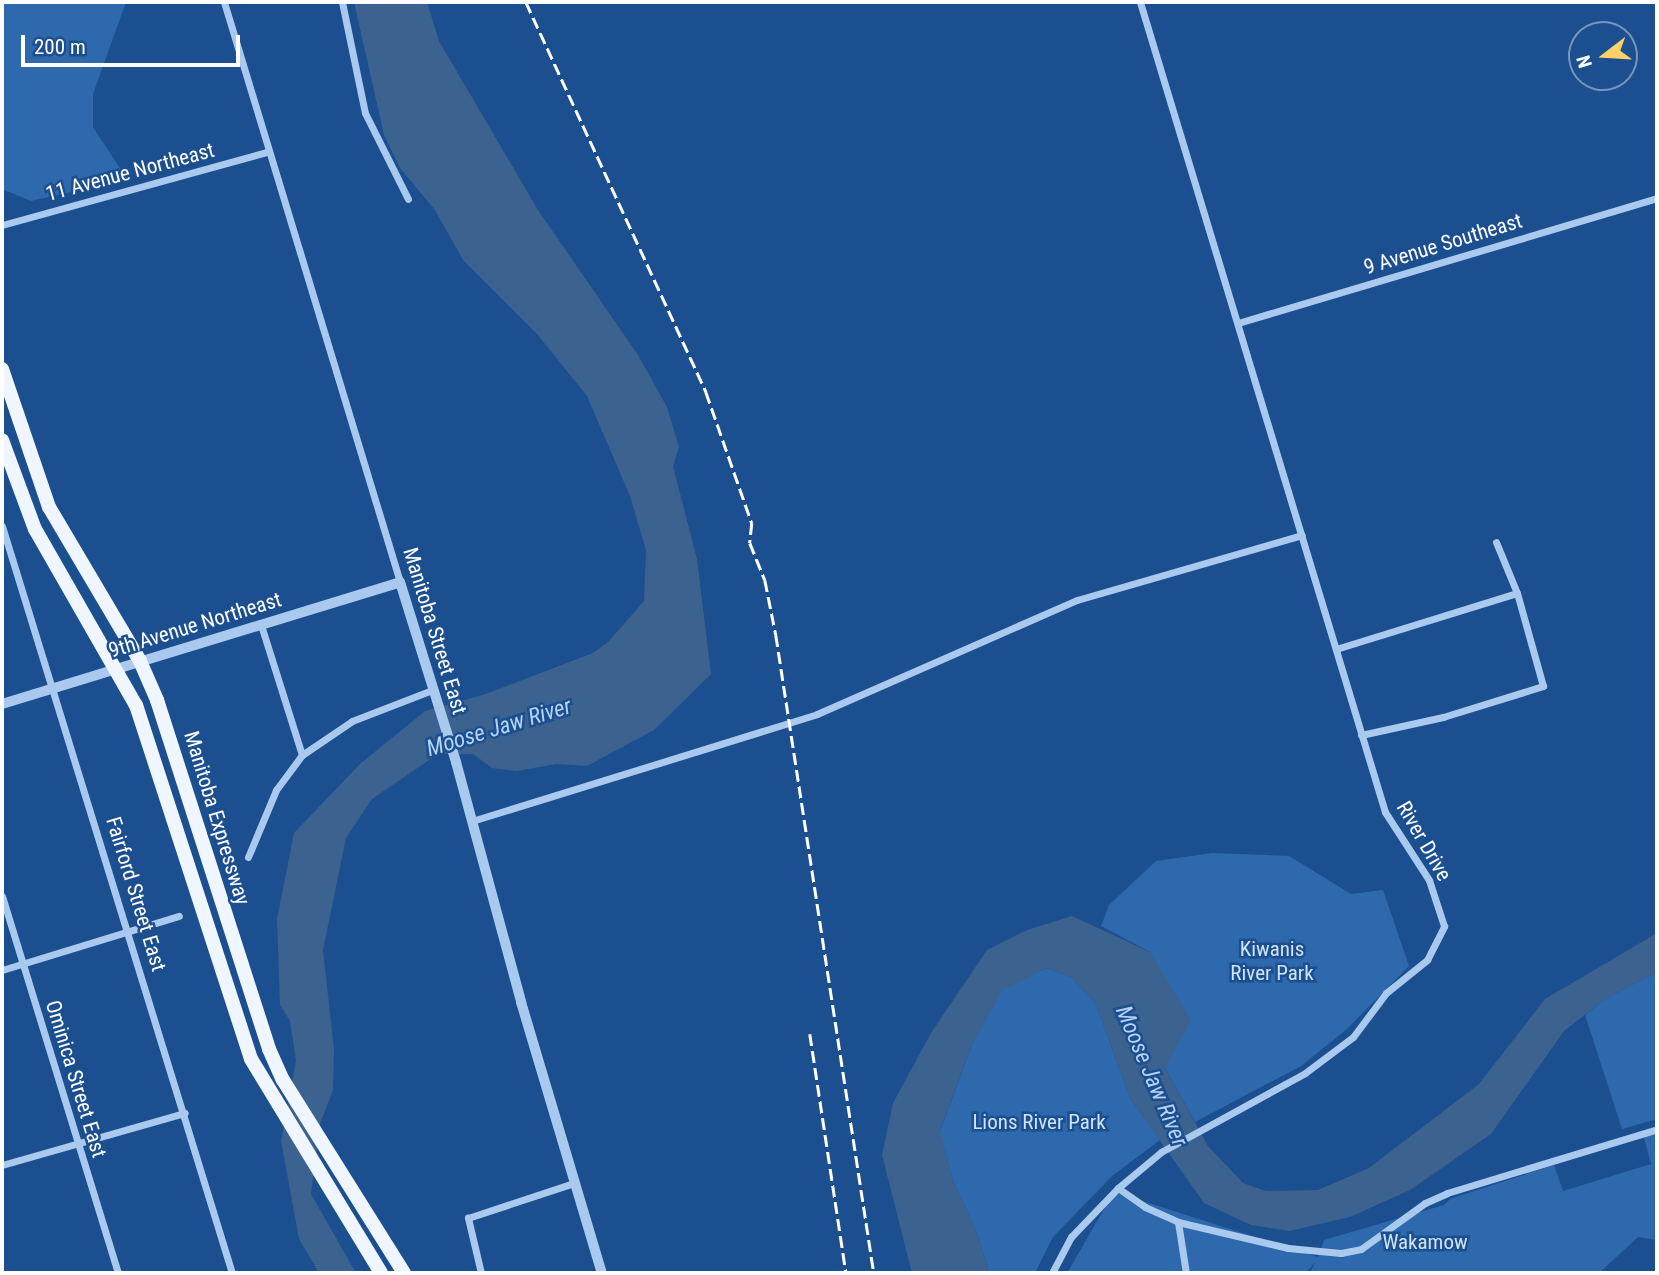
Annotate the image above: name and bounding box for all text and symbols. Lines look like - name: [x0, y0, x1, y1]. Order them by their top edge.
- scale bar: [24, 21, 243, 65]
- north arrow: [1568, 21, 1638, 91]
- text: 200 m: [34, 35, 86, 59]
- text: N: [1572, 53, 1597, 71]
- street label: 11 Avenue Northeast: [43, 137, 217, 207]
- street label: 9 Avenue Southeast: [1361, 208, 1525, 280]
- street label: Manitoba Street East: [398, 545, 472, 717]
- street label: 9th Avenue Northeast: [106, 587, 284, 663]
- water label: Moose Jaw River: [423, 693, 575, 763]
- street label: Manitoba Expressway: [179, 728, 255, 908]
- street label: River Drive: [1391, 797, 1457, 885]
- street label: Fairford Street East: [101, 814, 171, 974]
- park label: Kiwanis River Park: [1230, 936, 1314, 986]
- street label: Ominica Street East: [40, 997, 112, 1161]
- water label: Moose Jaw River: [1109, 1002, 1193, 1150]
- park label: Lions River Park: [972, 1109, 1106, 1135]
- park label: Wakamow: [1382, 1229, 1468, 1255]

